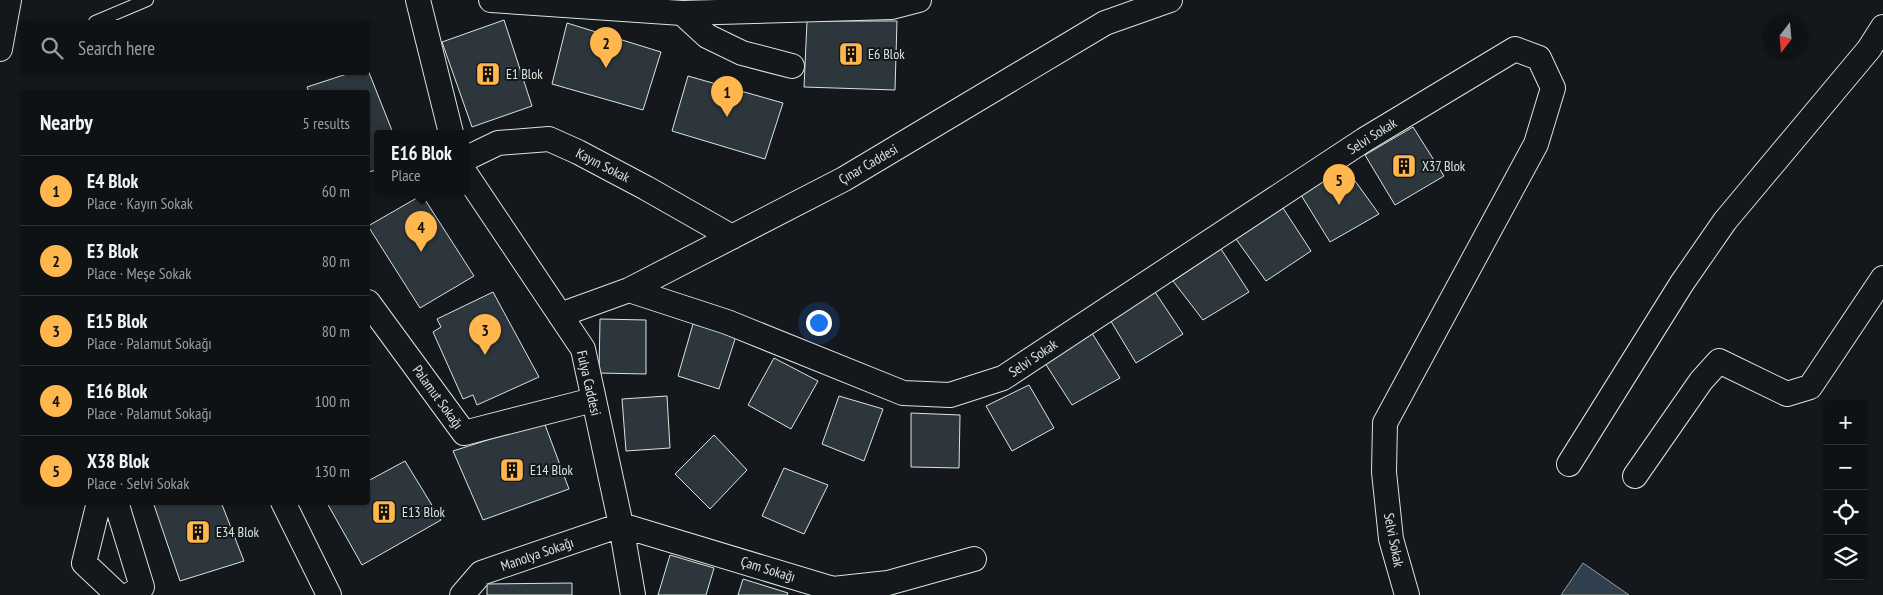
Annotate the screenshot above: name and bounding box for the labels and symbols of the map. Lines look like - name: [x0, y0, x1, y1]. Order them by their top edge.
- north arrow: [1763, 15, 1808, 60]
- pin: 2: [590, 27, 622, 68]
- building icon: E6 Blok: [838, 41, 864, 67]
- place label: E6 Blok: [868, 45, 905, 63]
- building icon: E1 Blok: [475, 61, 501, 87]
- place label: E1 Blok: [506, 65, 543, 83]
- pin: 1: [711, 76, 743, 117]
- street label: Selvi Sokak: [1344, 114, 1401, 158]
- street label: Çınar Caddesi: [835, 140, 901, 188]
- street label: Kayın Sokak: [573, 144, 633, 186]
- building icon: X37 Blok: [1391, 153, 1417, 179]
- place label: X37 Blok: [1422, 157, 1466, 175]
- pin: 5: [1323, 164, 1355, 205]
- pin: 4: [405, 211, 437, 252]
- your location: [806, 310, 832, 336]
- pin: 3: [469, 314, 501, 355]
- street label: Selvi Sokak: [1005, 335, 1061, 381]
- street label: Fulya Caddesi: [573, 349, 605, 417]
- street label: Palamut Sokağı: [409, 362, 467, 432]
- building icon: E14 Blok: [499, 457, 525, 483]
- place label: E14 Blok: [530, 461, 573, 479]
- building icon: E13 Blok: [371, 499, 397, 525]
- place label: E13 Blok: [402, 503, 445, 521]
- street label: Selvi Sokak: [1380, 511, 1408, 569]
- building icon: E34 Blok: [185, 519, 211, 545]
- place label: E34 Blok: [216, 523, 259, 541]
- street label: Manolya Sokağı: [498, 533, 576, 575]
- street label: Çam Sokağı: [739, 552, 797, 586]

